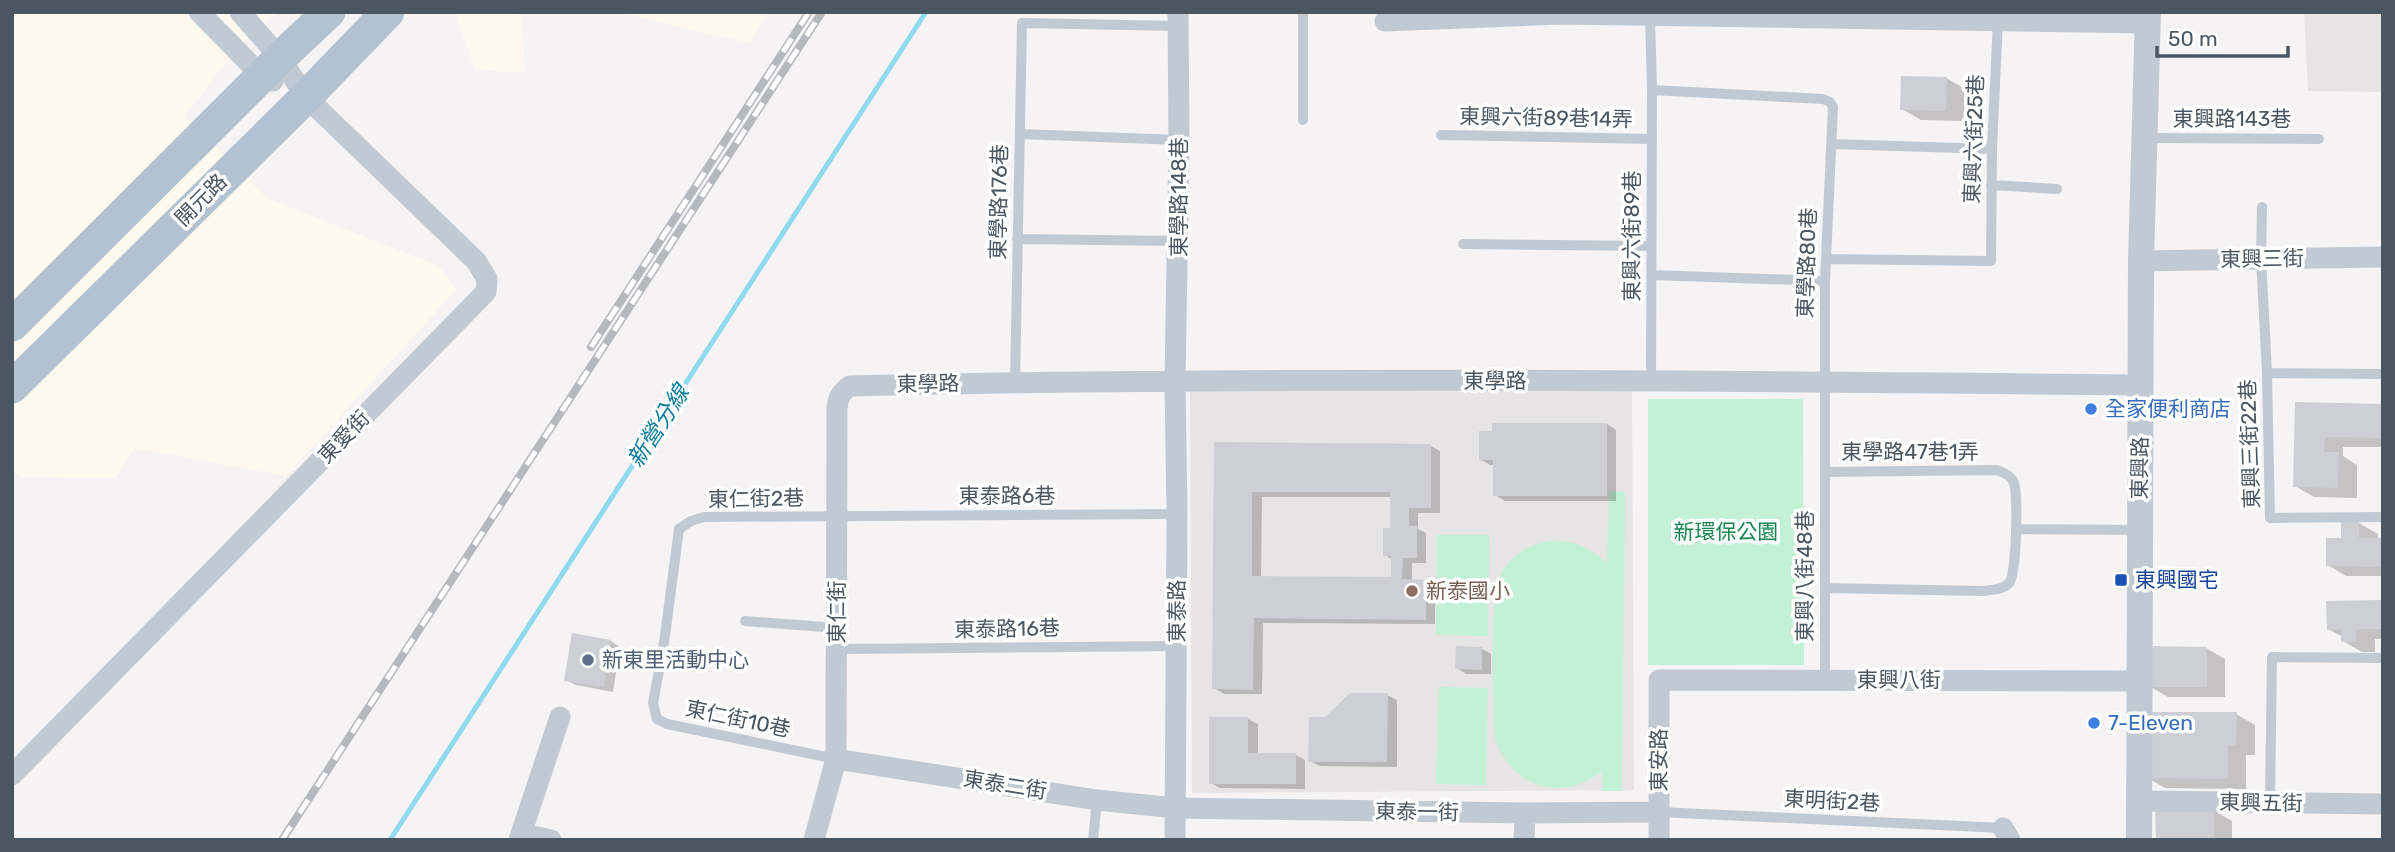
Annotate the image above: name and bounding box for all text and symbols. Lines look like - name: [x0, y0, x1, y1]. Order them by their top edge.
- scale bar: [2157, 14, 2288, 58]
- text: 50 m: [2168, 26, 2218, 51]
- street label: 東興六街25巷: [1959, 74, 1988, 204]
- street label: 東興六街89巷14弄: [1459, 103, 1633, 132]
- street label: 東興路143巷: [2173, 106, 2291, 131]
- street label: 東學路148巷: [1166, 137, 1191, 257]
- street label: 東學路176巷: [985, 144, 1012, 260]
- street label: 開元路: [170, 169, 232, 231]
- street label: 東興六街89巷: [1619, 171, 1644, 301]
- street label: 東學路80巷: [1792, 207, 1821, 319]
- street label: 東興三街: [2220, 245, 2304, 272]
- street label: 東學路: [1464, 368, 1527, 393]
- street label: 東學路: [896, 370, 960, 397]
- water label: 新營分線: [621, 377, 696, 472]
- street label: 東興三街22巷: [2235, 379, 2264, 509]
- place label: 全家便利商店: [2105, 396, 2231, 421]
- marker: 全家便利商店: [2083, 401, 2099, 417]
- street label: 東愛街: [313, 405, 375, 468]
- street label: 東興路: [2126, 436, 2153, 500]
- street label: 東學路47巷1弄: [1841, 439, 1979, 464]
- street label: 東泰路6巷: [959, 483, 1055, 508]
- street label: 東仁街2巷: [708, 485, 804, 512]
- street label: 東興八街48巷: [1792, 510, 1817, 642]
- park label: 新環保公園: [1674, 519, 1779, 544]
- place label: 東興國宅: [2135, 567, 2219, 592]
- marker: 東興國宅: [2113, 572, 2129, 588]
- place label: 新泰國小: [1426, 578, 1510, 603]
- street label: 東泰路: [1164, 580, 1189, 643]
- street label: 東仁街: [824, 581, 849, 644]
- marker: 新泰國小: [1404, 583, 1420, 599]
- street label: 東泰路16巷: [954, 615, 1060, 642]
- place label: 新東里活動中心: [602, 647, 749, 672]
- marker: 新東里活動中心: [580, 652, 596, 668]
- street label: 東興八街: [1857, 667, 1941, 692]
- street label: 東仁街10巷: [684, 695, 793, 742]
- place label: 7-Eleven: [2108, 710, 2193, 735]
- marker: 7-Eleven: [2086, 715, 2102, 731]
- street label: 東安路: [1646, 729, 1671, 792]
- street label: 東泰二街: [962, 766, 1049, 803]
- street label: 東明街2巷: [1783, 785, 1881, 816]
- street label: 東興五街: [2219, 789, 2303, 816]
- street label: 東泰一街: [1375, 798, 1459, 825]

